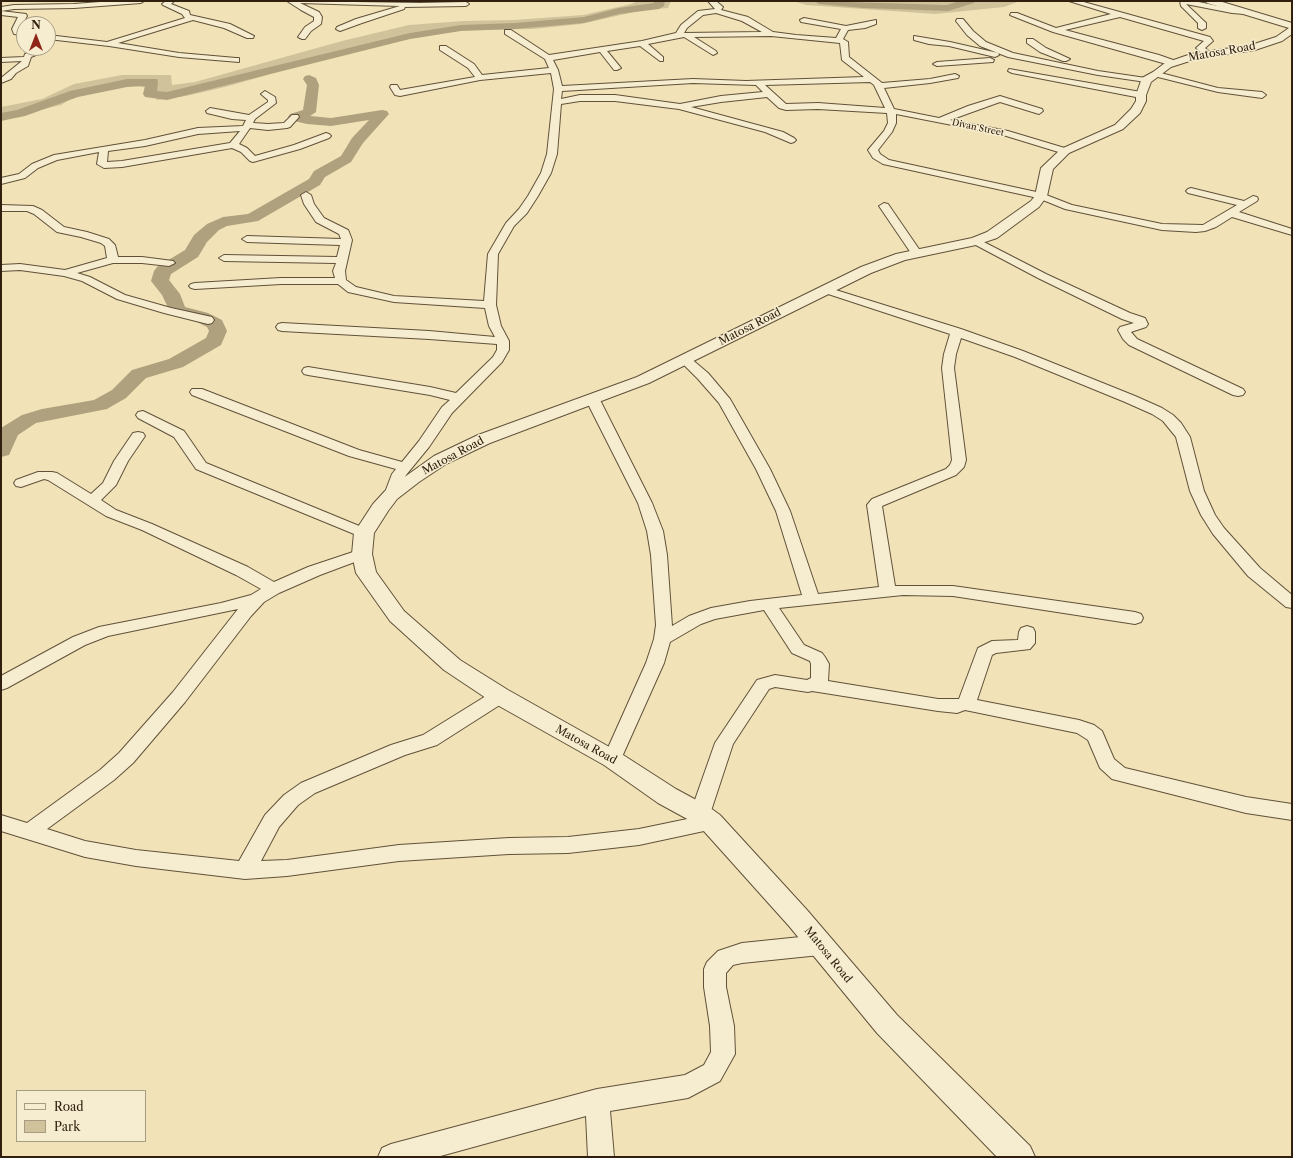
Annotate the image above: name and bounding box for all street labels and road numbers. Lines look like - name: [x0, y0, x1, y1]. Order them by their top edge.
- street label: Matosa Road: [1187, 40, 1257, 64]
- street label: Divan Street: [951, 117, 1005, 139]
- street label: Matosa Road: [717, 306, 783, 348]
- street label: Matosa Road: [420, 434, 486, 478]
- street label: Matosa Road: [553, 723, 619, 767]
- street label: Matosa Road: [801, 924, 855, 986]

